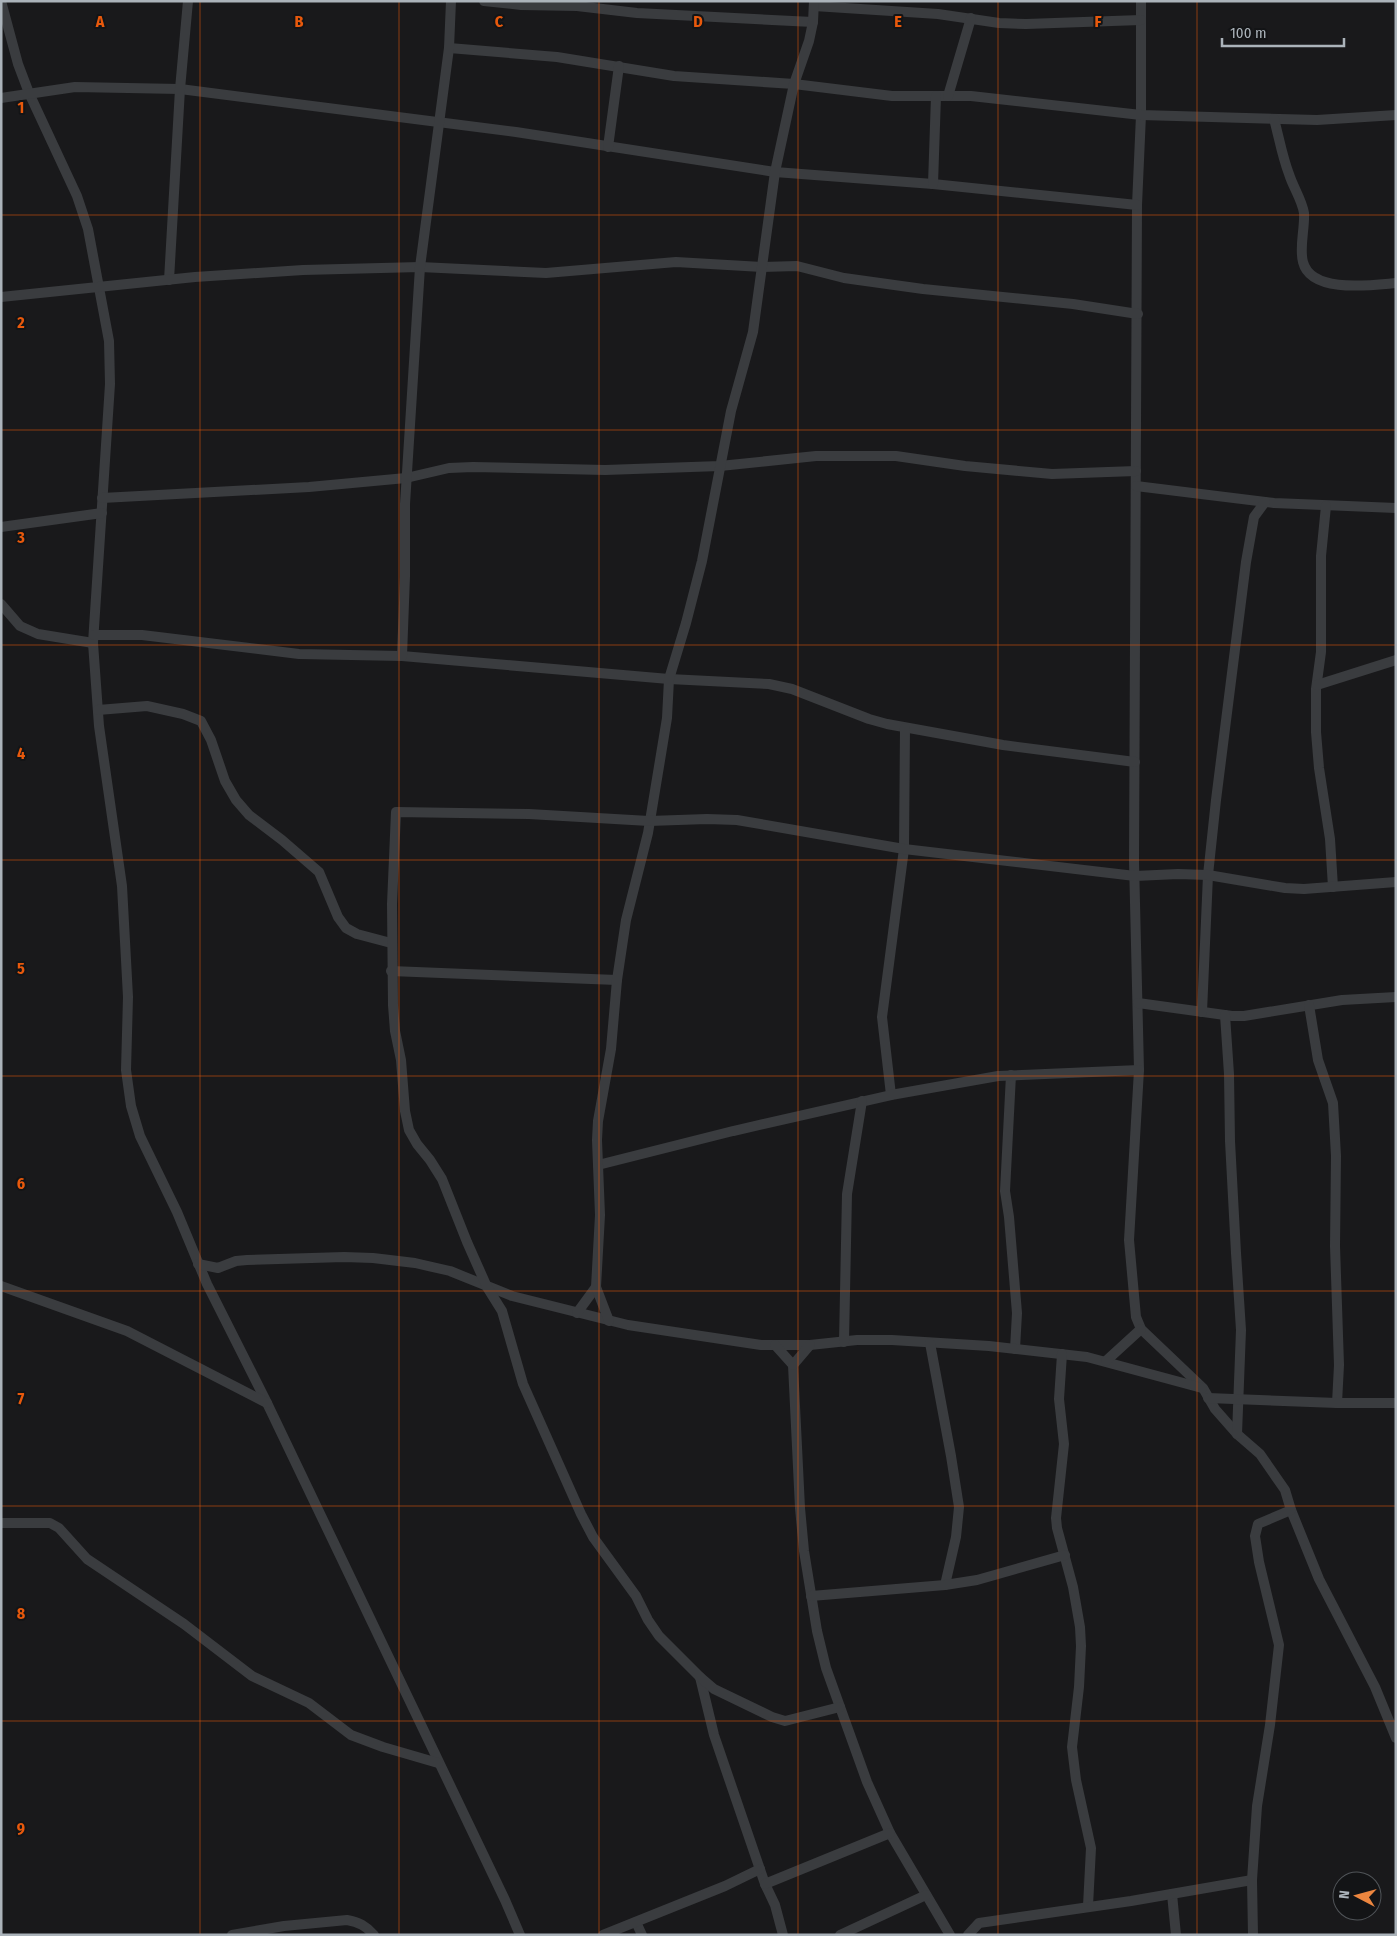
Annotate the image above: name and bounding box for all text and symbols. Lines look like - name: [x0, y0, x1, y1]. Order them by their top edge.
- text: A: [95, 12, 105, 31]
- text: B: [295, 12, 304, 31]
- text: C: [495, 12, 504, 31]
- text: D: [693, 12, 703, 31]
- text: E: [894, 12, 902, 31]
- text: F: [1094, 12, 1102, 31]
- scale bar: [1222, 15, 1344, 47]
- text: 100 m: [1230, 24, 1267, 42]
- text: 1: [18, 98, 24, 117]
- text: 2: [16, 313, 25, 332]
- text: 3: [16, 528, 25, 547]
- text: 4: [17, 744, 25, 763]
- text: 5: [17, 959, 25, 978]
- text: 6: [17, 1174, 25, 1193]
- text: 7: [18, 1389, 25, 1408]
- text: 8: [17, 1604, 26, 1623]
- text: 9: [17, 1819, 25, 1838]
- north arrow: [1332, 1871, 1382, 1921]
- text: N: [1336, 1890, 1353, 1900]

